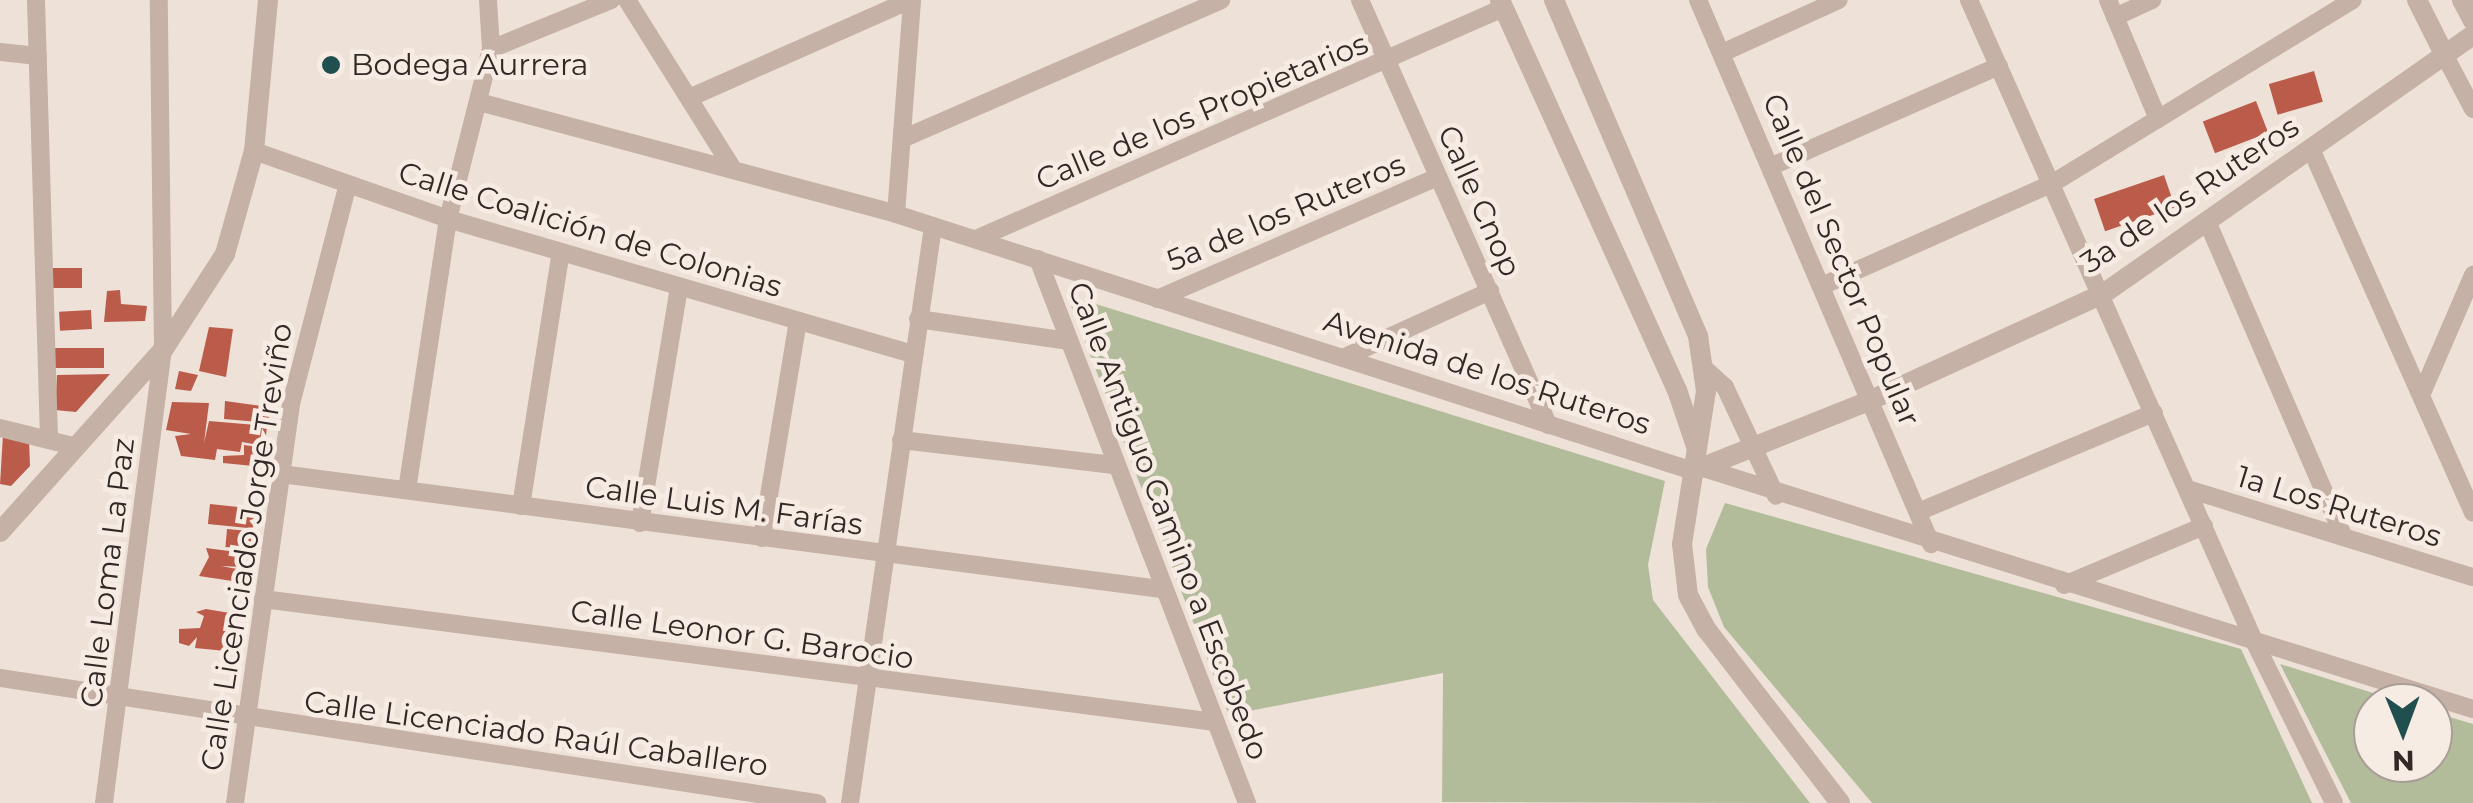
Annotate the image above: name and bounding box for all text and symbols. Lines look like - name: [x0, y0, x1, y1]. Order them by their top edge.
- street label: Calle de los Propietarios: [1031, 26, 1373, 198]
- place label: Bodega Aurrera: [351, 47, 588, 83]
- marker: Bodega Aurrera: [320, 54, 342, 76]
- street label: Calle del Sector Popular: [1755, 88, 1927, 432]
- street label: 3a de los Ruteros: [2074, 109, 2306, 281]
- street label: Calle Cnop: [1430, 120, 1528, 282]
- street label: 5a de los Ruteros: [1162, 147, 1410, 279]
- street label: Calle Coalición de Colonias: [394, 154, 786, 306]
- street label: Calle Antiguo Camino a Escobedo: [1060, 277, 1276, 765]
- street label: Avenida de los Ruteros: [1319, 303, 1655, 443]
- street label: Calle Licenciado Jorge Treviño: [194, 321, 300, 773]
- street label: Calle Loma La Paz: [74, 436, 142, 710]
- street label: 1a Los Ruteros: [2232, 459, 2446, 555]
- street label: Calle Luis M. Farías: [583, 469, 865, 543]
- street label: Calle Leonor G. Barocio: [568, 593, 916, 677]
- north arrow: [2353, 683, 2453, 783]
- street label: Calle Licenciado Raúl Caballero: [302, 684, 770, 784]
- text: N: [2392, 744, 2415, 778]

